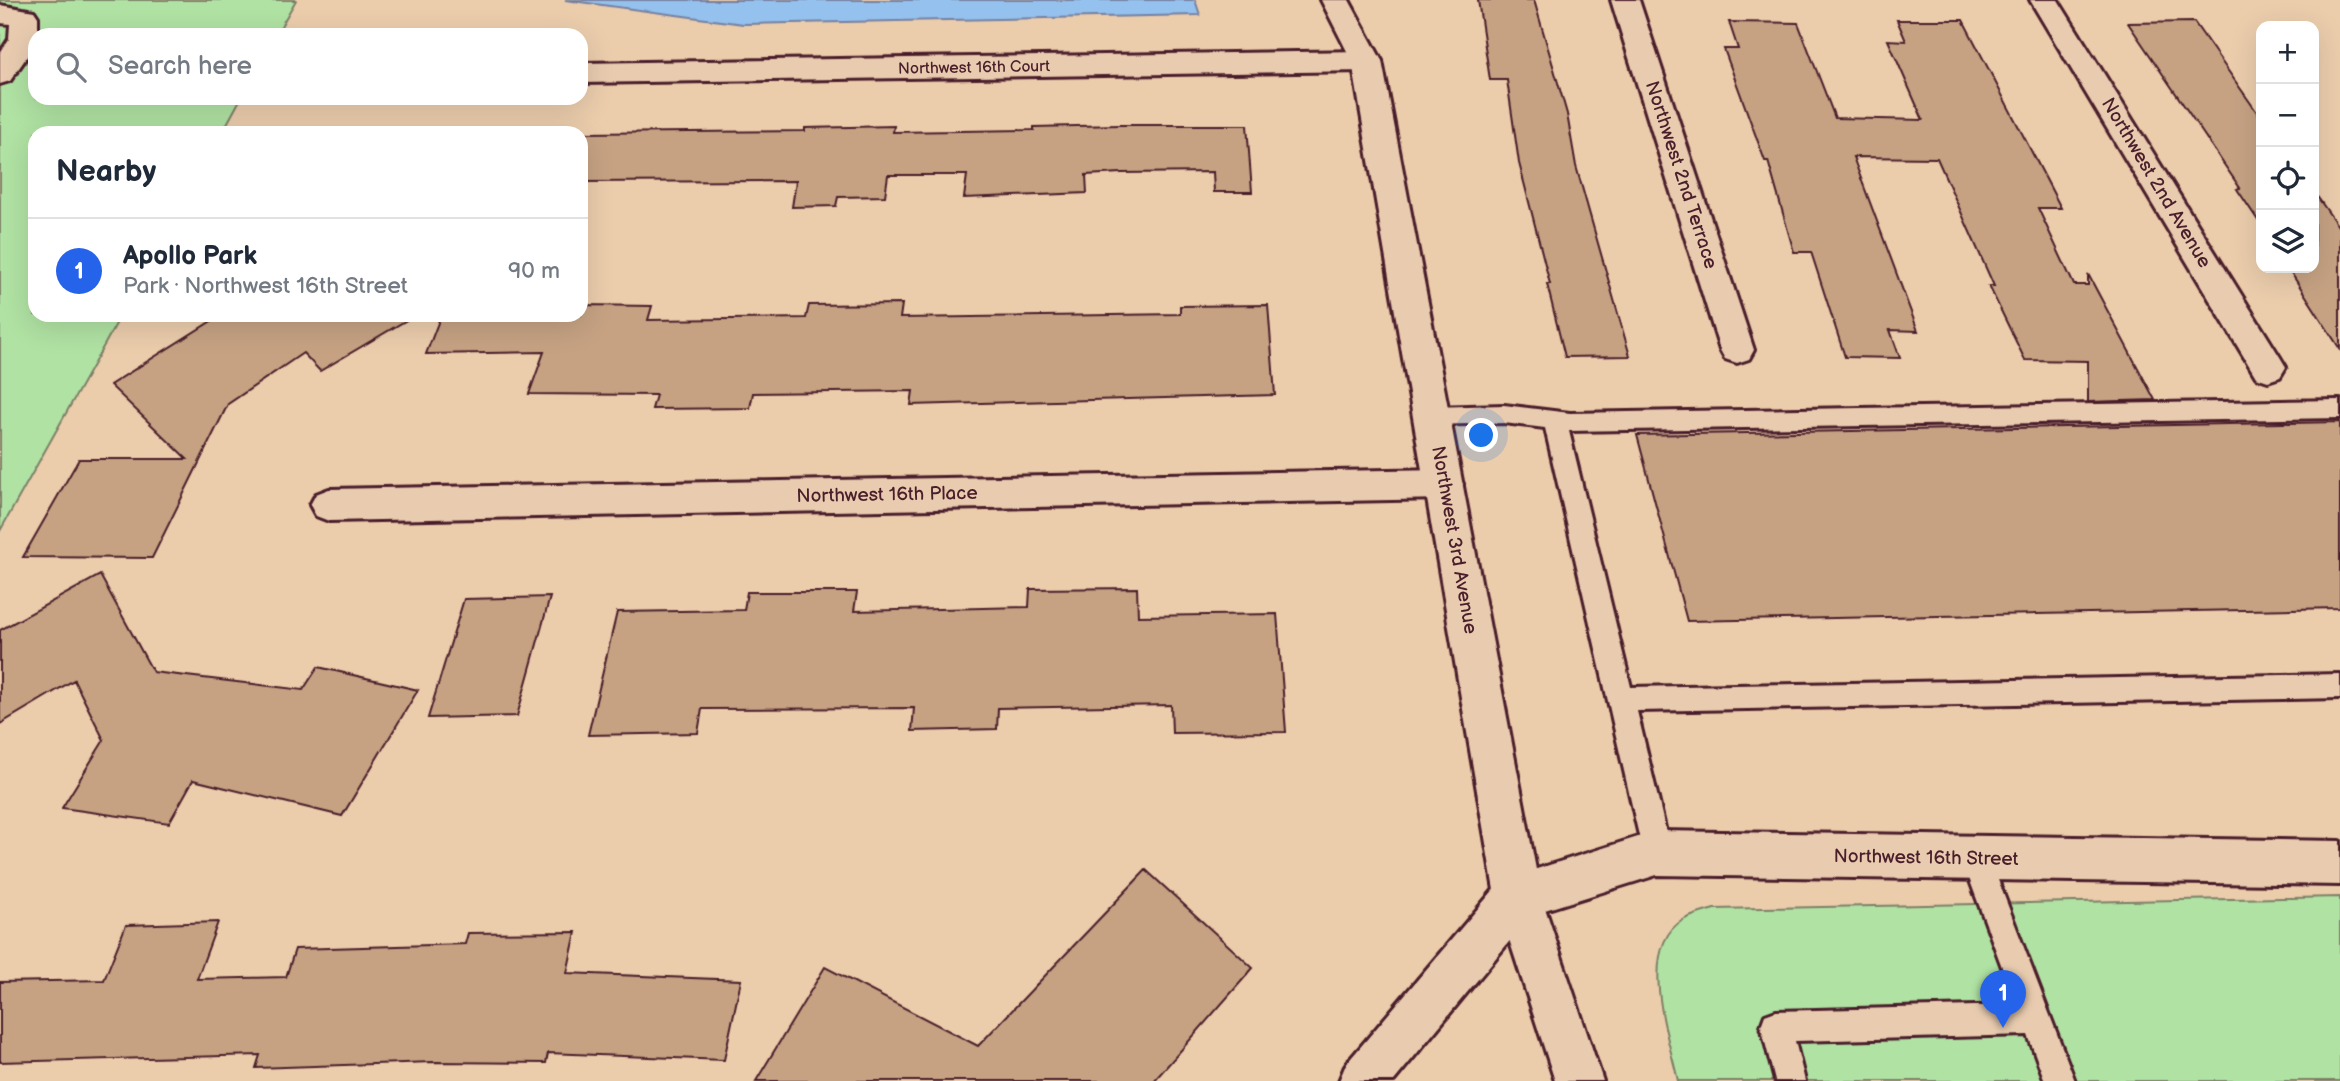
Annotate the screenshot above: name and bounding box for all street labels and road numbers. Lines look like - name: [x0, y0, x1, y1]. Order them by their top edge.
- street label: Northwest 16th Court: [898, 57, 1050, 79]
- street label: Northwest 2nd Terrace: [1640, 78, 1722, 272]
- street label: Northwest 2nd Avenue: [2096, 94, 2216, 272]
- street label: Northwest 3rd Avenue: [1426, 444, 1482, 636]
- street label: Northwest 16th Place: [796, 482, 978, 508]
- street label: Northwest 16th Street: [1833, 845, 2019, 871]

